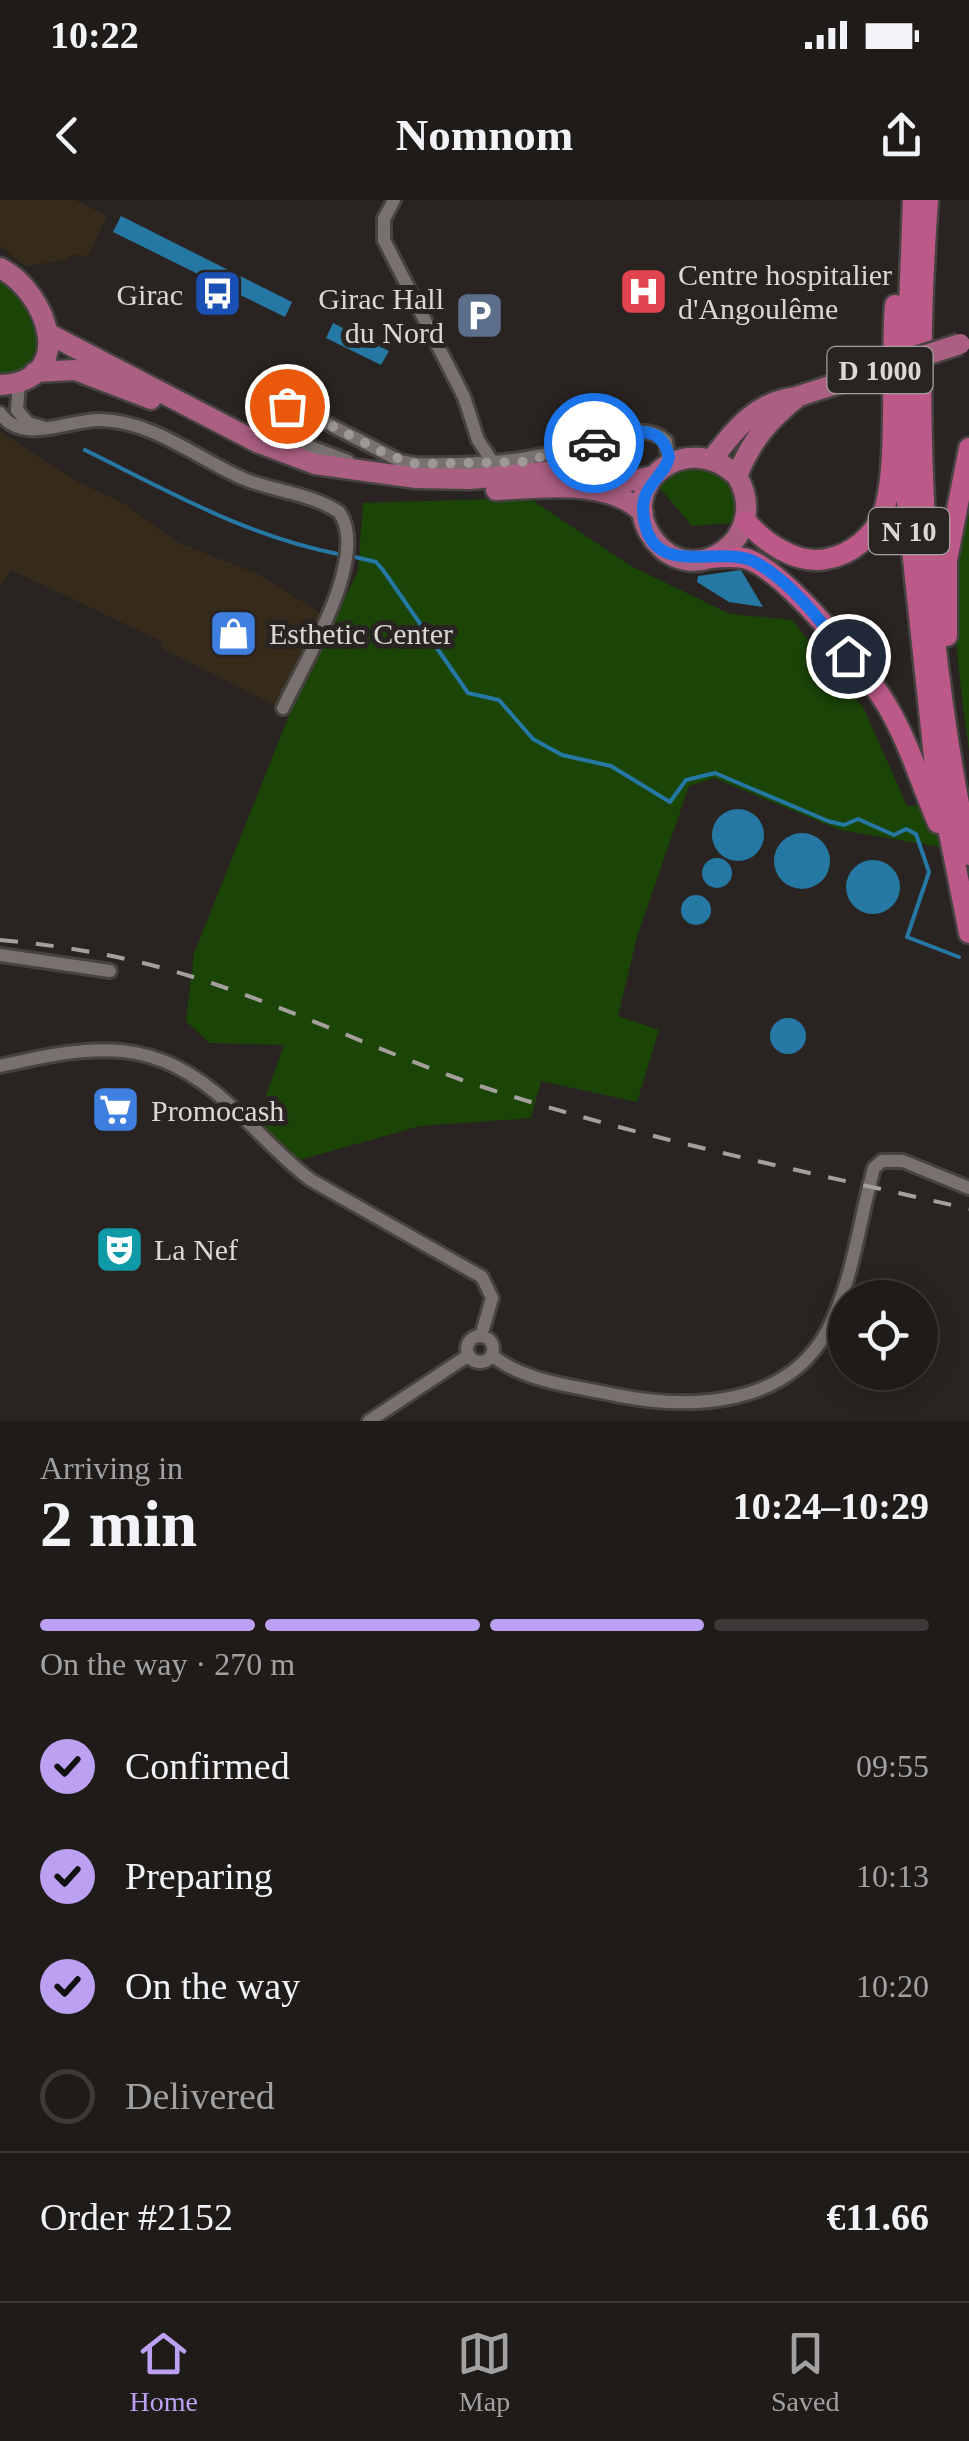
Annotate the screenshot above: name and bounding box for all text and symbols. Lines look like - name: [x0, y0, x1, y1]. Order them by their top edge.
- text: 10:22: [50, 14, 139, 56]
- icon: back: [40, 108, 95, 163]
- icon: share: [874, 108, 929, 163]
- text: Nomnom: [396, 110, 573, 160]
- place label: Centre hospitalier d'Angoulême: [678, 258, 892, 325]
- hospital icon: Centre hospitalier d'Angoulême: [617, 265, 669, 317]
- bus stop icon: Girac: [192, 268, 244, 320]
- place label: Girac: [116, 278, 183, 311]
- place label: Girac Hall du Nord: [318, 282, 444, 349]
- parking icon: Girac Hall du Nord: [453, 289, 505, 341]
- road number: D 1000: [828, 347, 932, 393]
- pin: [245, 364, 330, 449]
- icon: bag: [260, 379, 315, 434]
- courier: [544, 393, 644, 493]
- icon: car: [567, 416, 622, 471]
- road number: N 10: [869, 508, 949, 554]
- shop icon: Esthetic Center: [208, 607, 260, 659]
- pin: [806, 614, 891, 699]
- place label: Esthetic Center: [269, 617, 453, 650]
- icon: home: [821, 629, 876, 684]
- supermarket icon: Promocash: [90, 1084, 142, 1136]
- place label: Promocash: [151, 1094, 284, 1127]
- theatre icon: La Nef: [93, 1223, 145, 1275]
- place label: La Nef: [154, 1233, 238, 1266]
- map controls: [828, 1280, 938, 1390]
- button: locate: [828, 1280, 938, 1390]
- text: Arriving in: [40, 1450, 183, 1486]
- text: 10:24–10:29: [733, 1485, 929, 1527]
- text: 2 min: [40, 1488, 197, 1560]
- text: On the way · 270 m: [40, 1646, 295, 1682]
- icon: check: [40, 1739, 95, 1794]
- text: Confirmed: [125, 1745, 290, 1787]
- text: 09:55: [856, 1748, 929, 1784]
- icon: check: [40, 1849, 95, 1904]
- text: Preparing: [125, 1855, 273, 1897]
- text: 10:13: [856, 1858, 929, 1894]
- icon: check: [40, 1959, 95, 2014]
- text: On the way: [125, 1965, 300, 2007]
- text: 10:20: [856, 1968, 929, 2004]
- text: Delivered: [125, 2075, 275, 2117]
- text: Order #2152: [40, 2196, 233, 2238]
- text: €11.66: [827, 2196, 929, 2238]
- tab: Home: [130, 2326, 198, 2418]
- tab: Map: [457, 2326, 512, 2418]
- tab: Saved: [771, 2326, 839, 2418]

